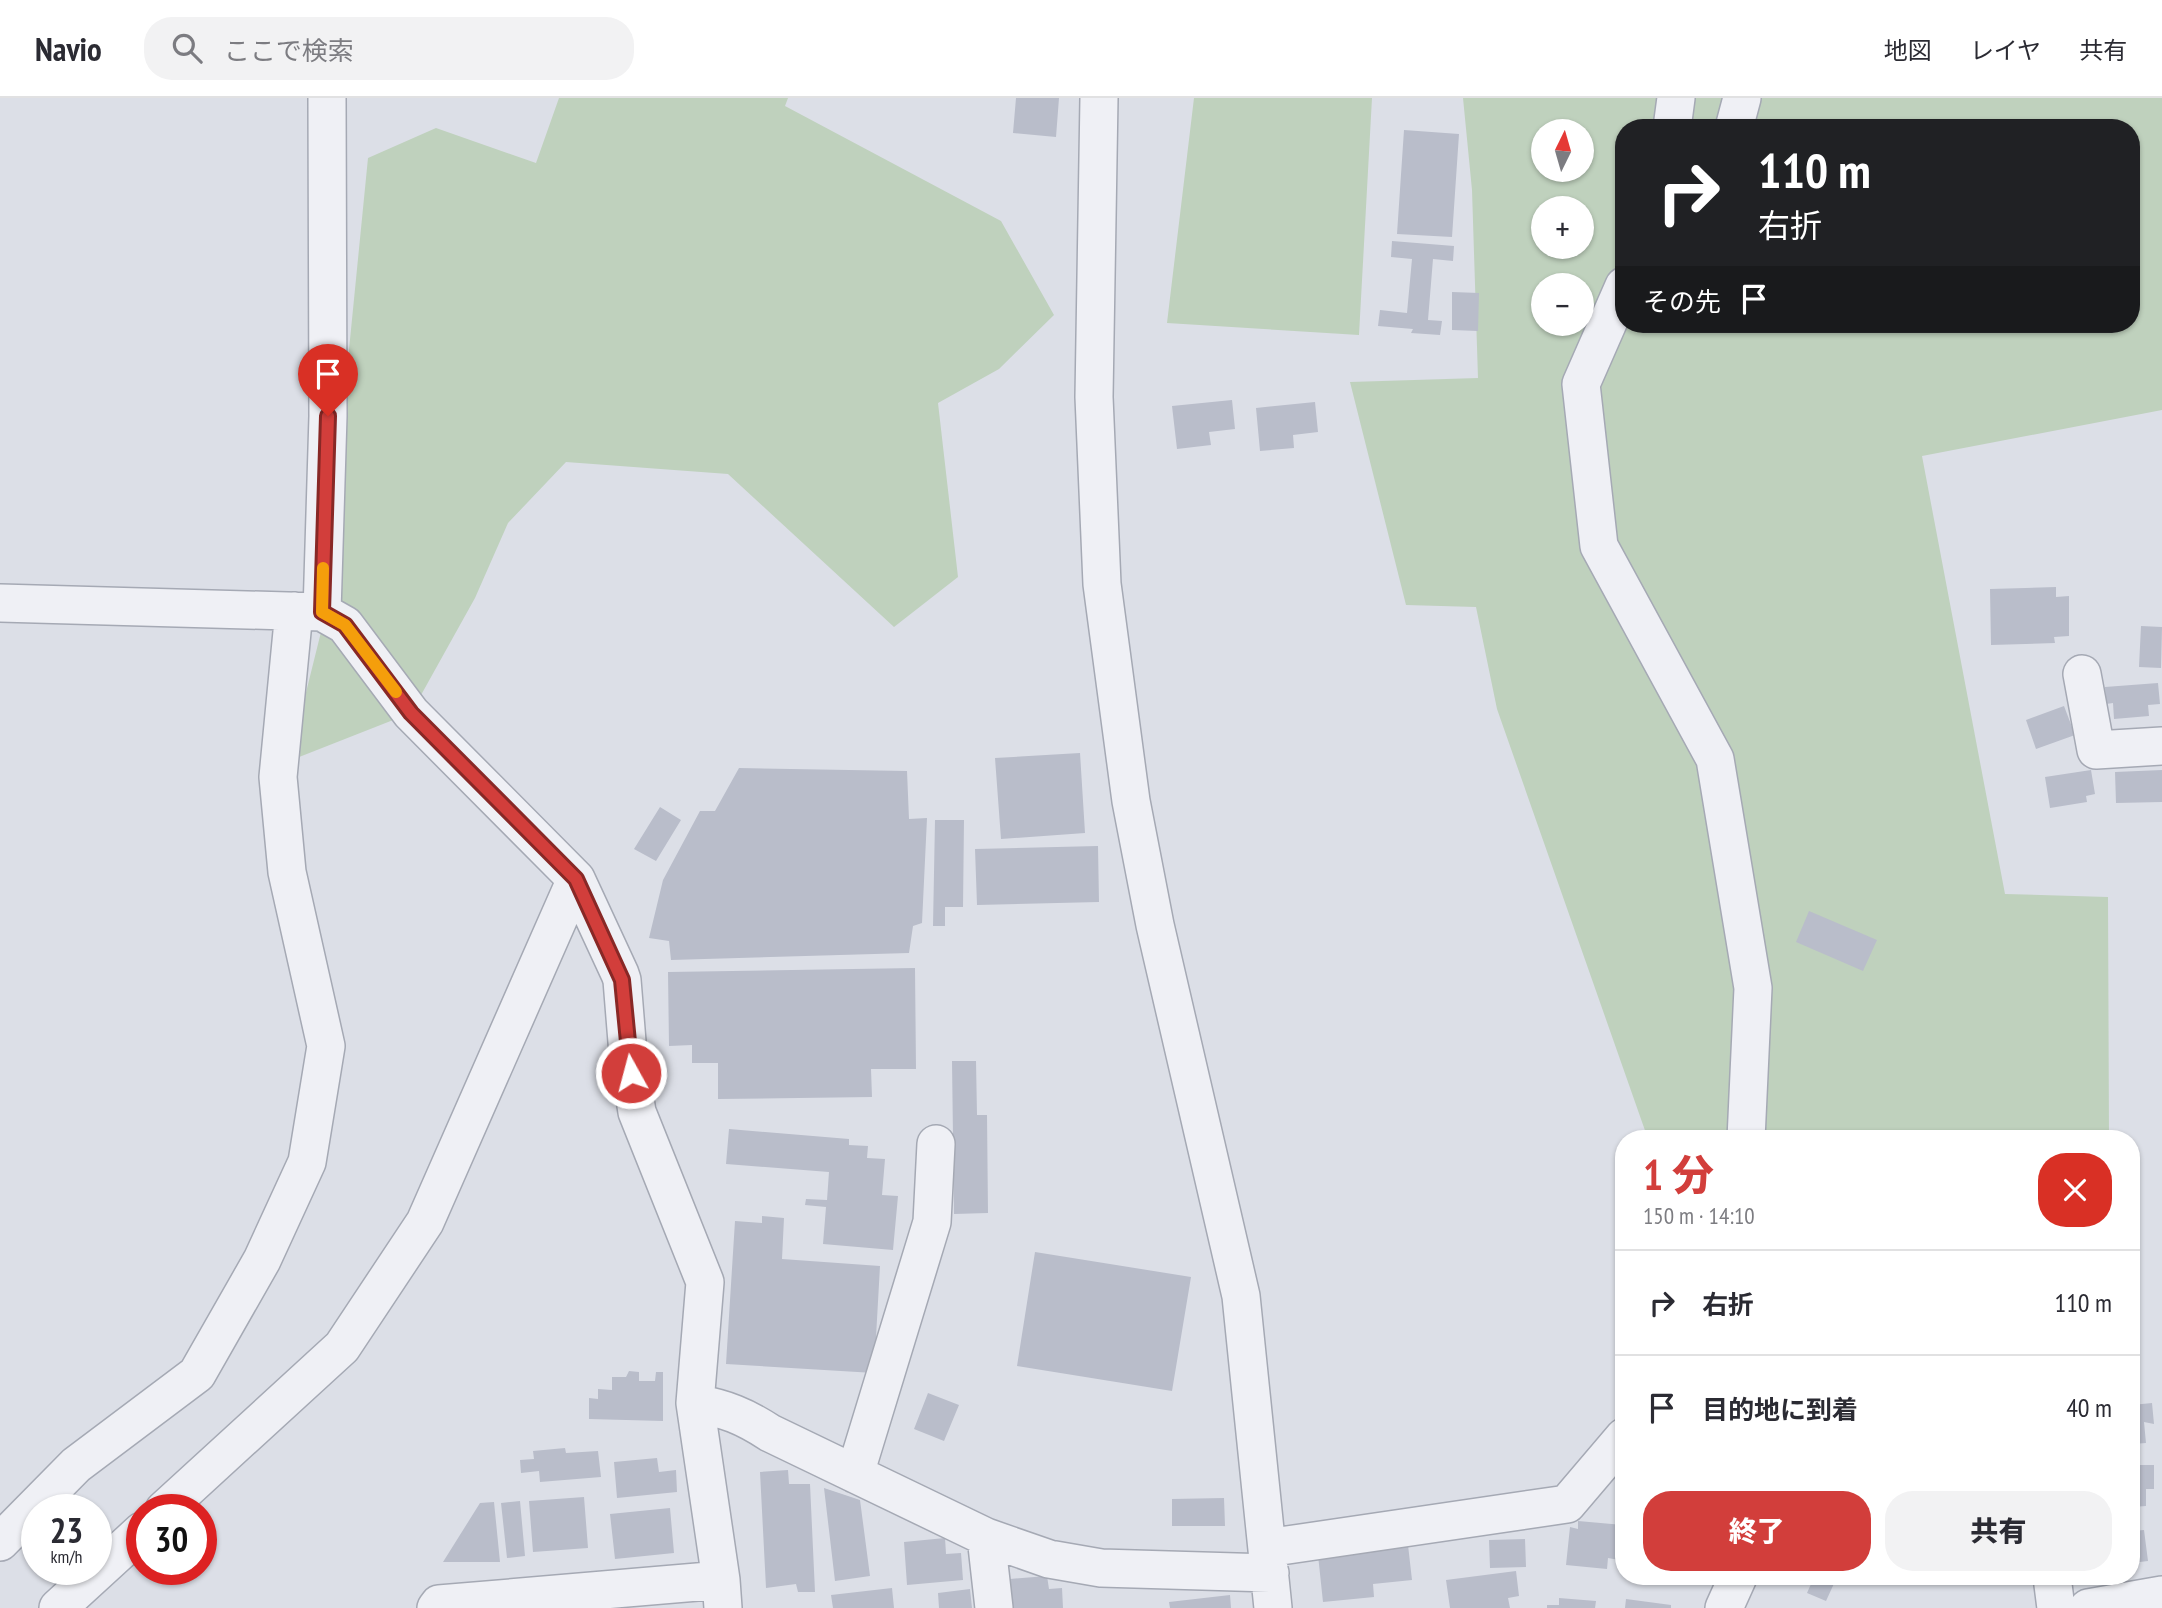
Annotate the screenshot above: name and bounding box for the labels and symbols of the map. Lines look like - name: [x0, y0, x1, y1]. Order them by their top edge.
- north arrow: [1531, 119, 1594, 182]
- pin: [298, 344, 358, 416]
- position arrow: [594, 1036, 668, 1110]
- speed limit sign: 30: [126, 1494, 217, 1585]

